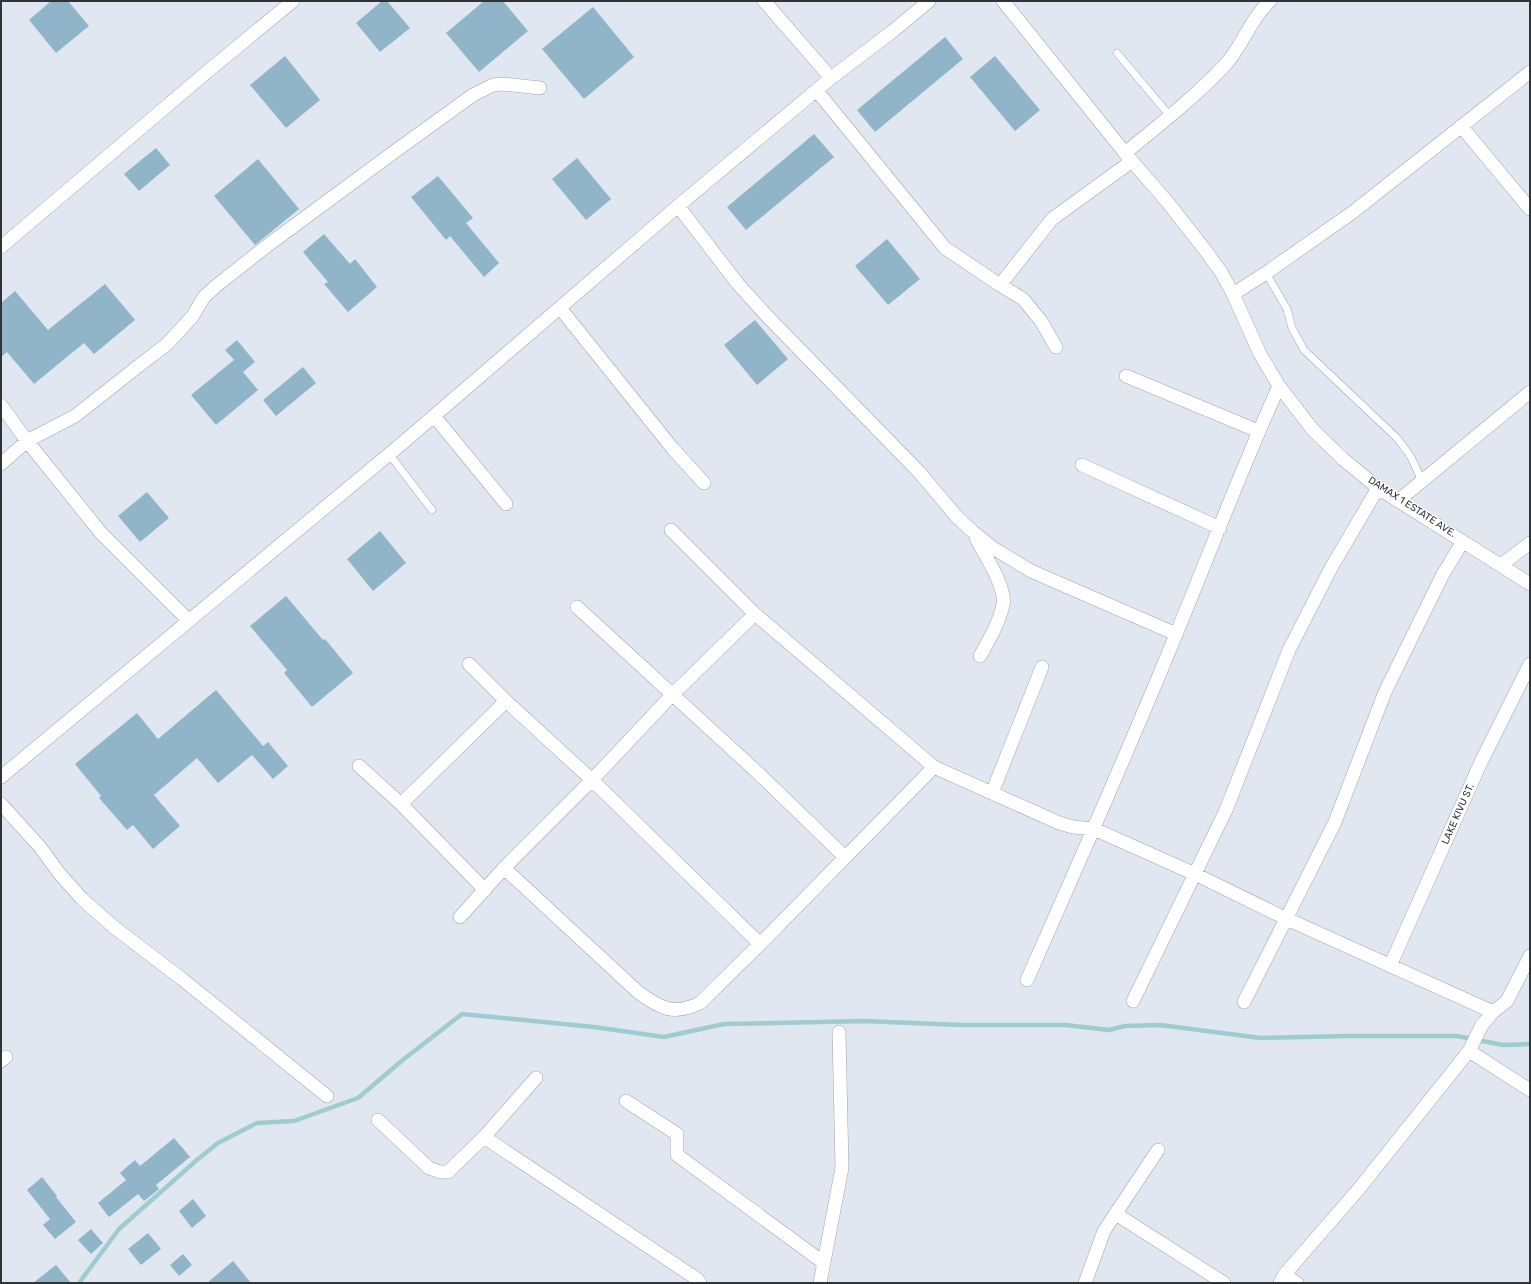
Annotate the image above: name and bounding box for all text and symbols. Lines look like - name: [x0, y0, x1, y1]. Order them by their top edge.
- street label: DAMAX 1 ESTATE AVE.: [1366, 474, 1458, 540]
- street label: LAKE KIVU ST.: [1439, 782, 1477, 846]

